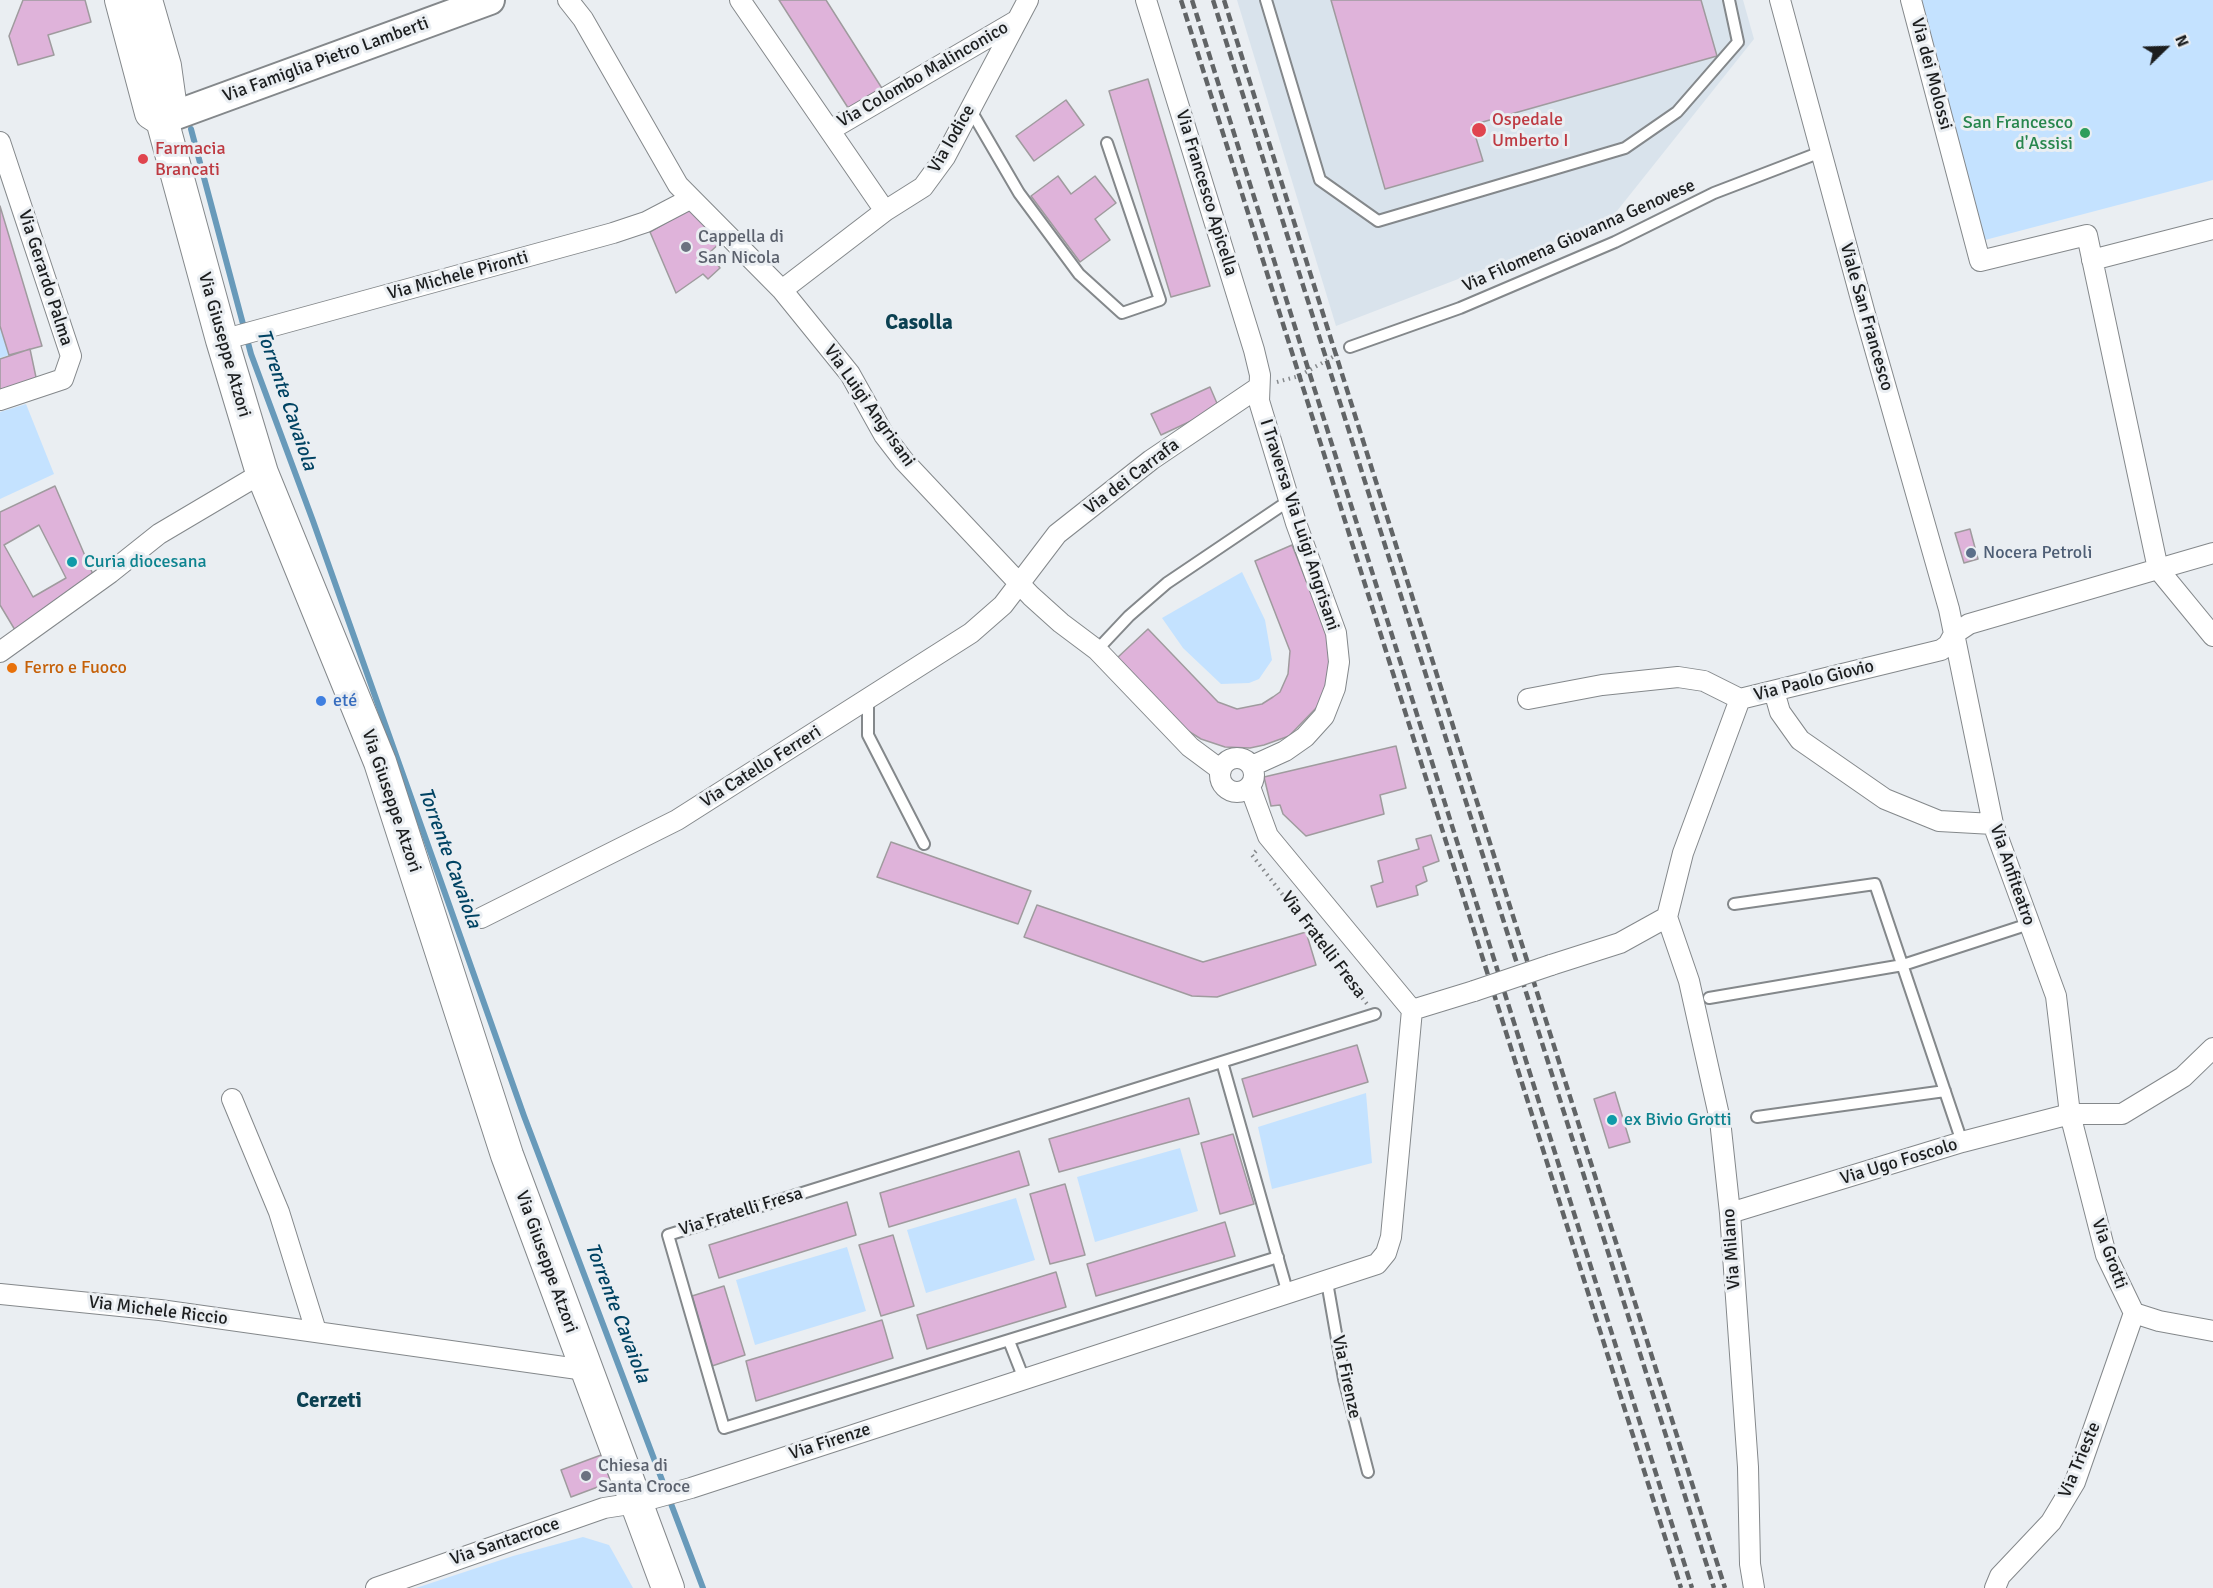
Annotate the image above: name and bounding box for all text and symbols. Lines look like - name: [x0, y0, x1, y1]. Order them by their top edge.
- street label: Via Famiglia Pietro Lamberti: [220, 13, 432, 107]
- street label: Via dei Molossi: [1906, 16, 1956, 132]
- street label: Via Colombo Malinconico: [834, 17, 1012, 133]
- north arrow: [2135, 18, 2195, 78]
- text: N: [2170, 32, 2193, 50]
- street label: Via Iodice: [924, 101, 980, 177]
- street label: Via Francesco Apicella: [1171, 108, 1241, 278]
- place label: Ospedale Umberto I: [1492, 109, 1569, 152]
- place label: San Francesco d'Assisi: [1963, 112, 2073, 154]
- marker: Ospedale Umberto I: [1470, 121, 1488, 139]
- marker: San Francesco d'Assisi: [2078, 126, 2092, 140]
- place label: Farmacia Brancati: [155, 138, 226, 180]
- marker: Farmacia Brancati: [136, 152, 150, 166]
- street label: Via Filomena Giovanna Genovese: [1459, 175, 1699, 297]
- street label: Via Gerardo Palma: [13, 207, 77, 349]
- place label: Cappella di San Nicola: [698, 226, 784, 268]
- marker: Cappella di San Nicola: [679, 240, 693, 254]
- street label: Viale San Francesco: [1835, 241, 1897, 393]
- street label: Via Michele Pironti: [385, 247, 531, 305]
- street label: Via Giuseppe Atzori: [193, 270, 255, 420]
- district label: Casolla: [885, 310, 953, 336]
- water label: Torrente Cavaiola: [251, 326, 321, 474]
- street label: Via Luigi Angrisani: [819, 341, 919, 471]
- street label: I Traversa Via Luigi Angrisani: [1255, 417, 1343, 633]
- street label: Via dei Carrafa: [1080, 434, 1184, 520]
- place label: Nocera Petroli: [1983, 542, 2092, 564]
- marker: Nocera Petroli: [1964, 546, 1978, 560]
- place label: Curia diocesana: [84, 551, 207, 573]
- marker: Curia diocesana: [65, 555, 79, 569]
- street label: Via Paolo Giovio: [1752, 656, 1876, 706]
- place label: Ferro e Fuoco: [24, 657, 127, 679]
- marker: Ferro e Fuoco: [5, 661, 19, 675]
- place label: eté: [333, 690, 357, 712]
- marker: eté: [314, 694, 328, 708]
- street label: Via Catello Ferreri: [697, 721, 825, 813]
- street label: Via Giuseppe Atzori: [356, 727, 426, 875]
- water label: Torrente Cavaiola: [412, 784, 486, 932]
- street label: Via Anfiteatro: [1985, 822, 2039, 928]
- street label: Via Fratelli Fresa: [1276, 887, 1370, 1003]
- place label: ex Bivio Grotti: [1624, 1109, 1732, 1131]
- marker: ex Bivio Grotti: [1605, 1113, 1619, 1127]
- street label: Via Ugo Foscolo: [1838, 1134, 1960, 1190]
- street label: Via Fratelli Fresa: [677, 1183, 805, 1241]
- street label: Via Giuseppe Atzori: [510, 1188, 582, 1336]
- street label: Via Milano: [1718, 1208, 1746, 1290]
- street label: Via Grotti: [2086, 1216, 2132, 1292]
- water label: Torrente Cavaiola: [579, 1240, 655, 1386]
- street label: Via Michele Riccio: [87, 1292, 229, 1330]
- street label: Via Firenze: [1327, 1333, 1365, 1421]
- district label: Cerzeti: [296, 1388, 362, 1414]
- street label: Via Firenze: [786, 1419, 874, 1465]
- street label: Via Trieste: [2054, 1419, 2106, 1501]
- place label: Chiesa di Santa Croce: [598, 1455, 690, 1498]
- marker: Chiesa di Santa Croce: [579, 1469, 593, 1483]
- street label: Via Santacroce: [448, 1513, 562, 1571]

